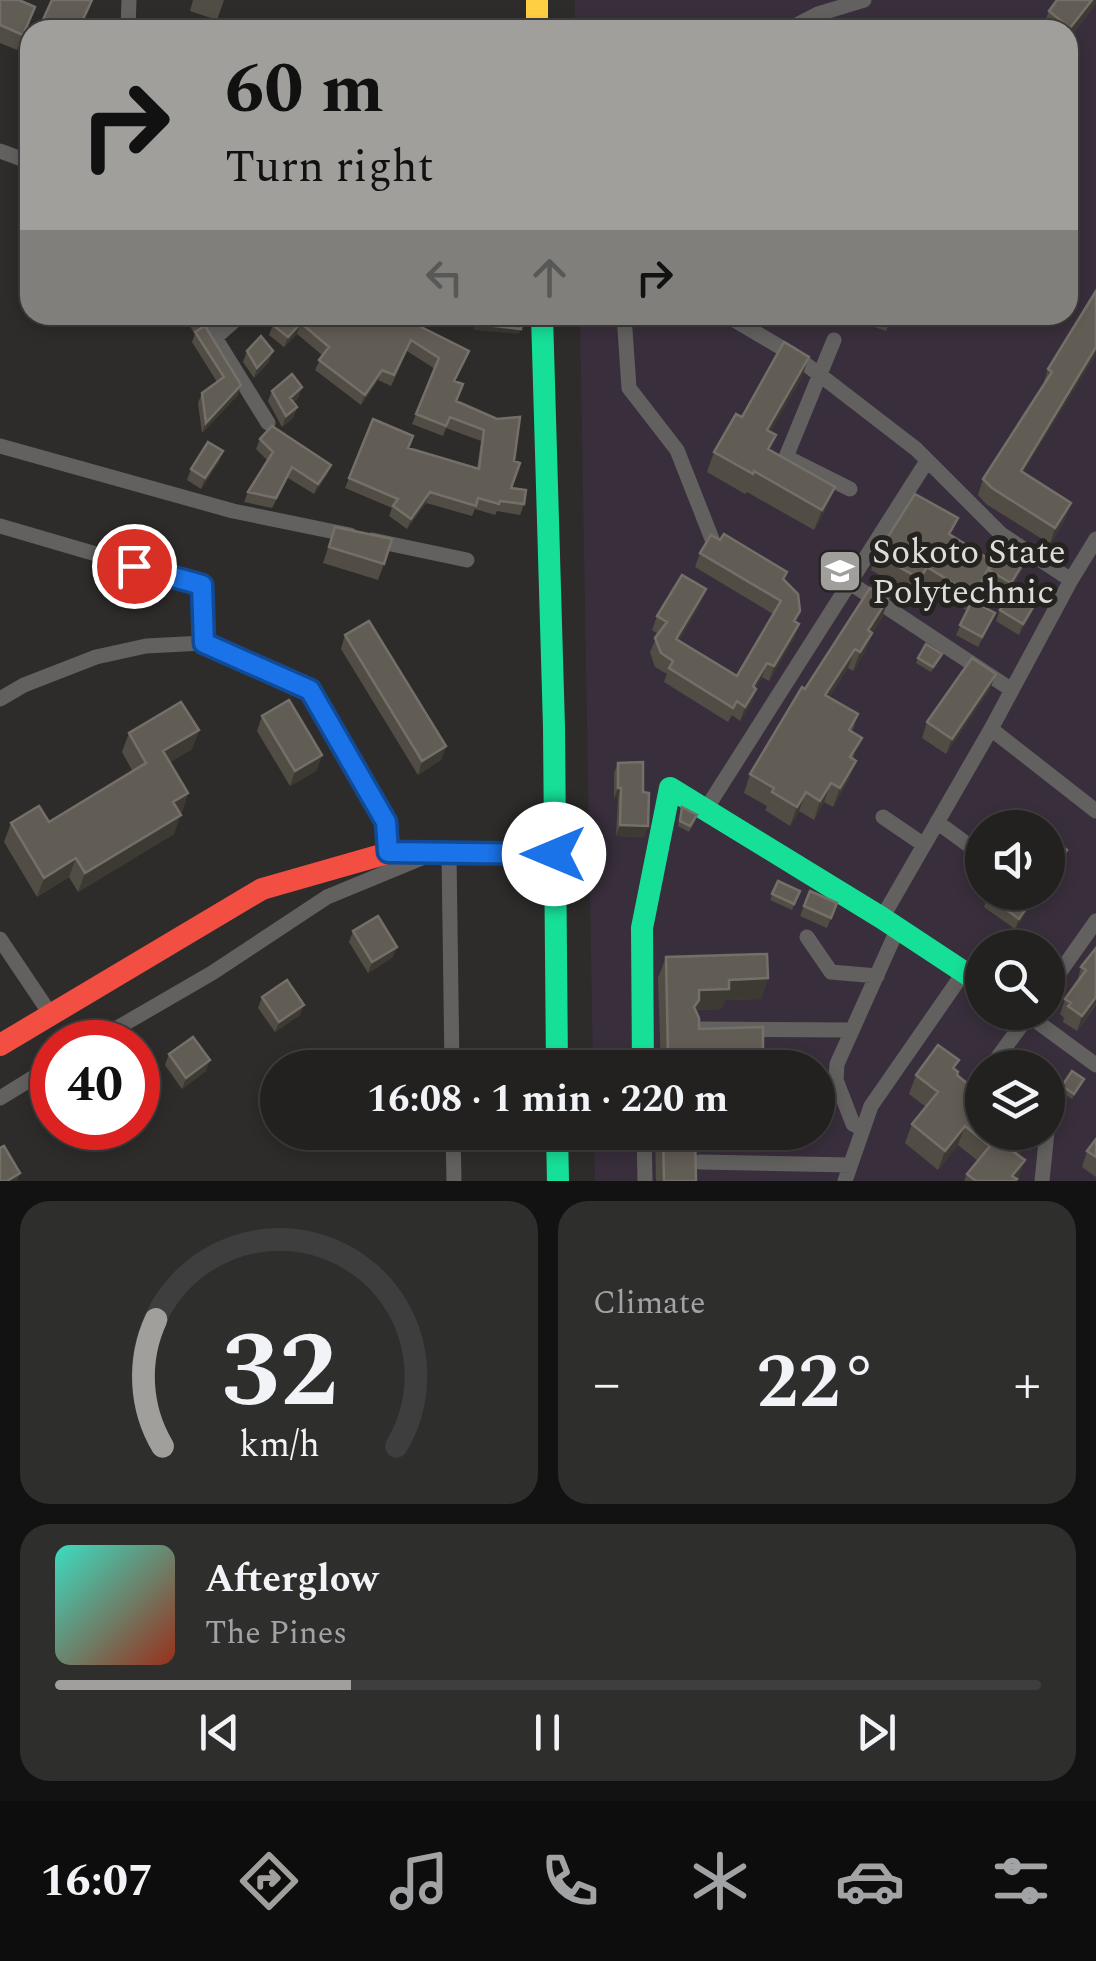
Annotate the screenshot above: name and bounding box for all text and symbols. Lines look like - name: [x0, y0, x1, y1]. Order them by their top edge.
- text: 60 m: [225, 37, 384, 143]
- icon: right: [60, 60, 190, 190]
- text: Turn right: [225, 133, 434, 202]
- icon: left: [417, 250, 472, 305]
- icon: ahead: [522, 250, 577, 305]
- icon: right: [627, 250, 682, 305]
- pin: [92, 524, 177, 609]
- place label: Sokoto State Polytechnic: [872, 526, 1066, 619]
- icon: arrive: [107, 539, 162, 594]
- school or university icon: Sokoto State Polytechnic: [817, 548, 863, 594]
- position arrow: [502, 802, 606, 906]
- map controls: [965, 810, 1065, 1150]
- button: sound: [965, 810, 1065, 910]
- button: search: [965, 930, 1065, 1030]
- speed limit sign: 40: [30, 1020, 160, 1150]
- button: layers: [965, 1050, 1065, 1150]
- text: 16:08 · 1 min · 220 m: [367, 1071, 728, 1129]
- text: Climate: [593, 1279, 705, 1328]
- text: 32: [221, 1294, 337, 1452]
- text: 22°: [756, 1327, 878, 1441]
- text: −: [593, 1343, 621, 1426]
- text: +: [1013, 1343, 1041, 1426]
- text: km/h: [239, 1418, 319, 1473]
- text: Afterglow: [205, 1551, 378, 1609]
- text: The Pines: [205, 1609, 347, 1658]
- icon: previous: [192, 1705, 247, 1760]
- icon: pause: [520, 1705, 575, 1760]
- icon: next: [849, 1705, 904, 1760]
- icon: directions: [234, 1846, 304, 1916]
- icon: music: [384, 1846, 454, 1916]
- icon: phone: [535, 1846, 605, 1916]
- icon: climate: [685, 1846, 755, 1916]
- icon: car: [835, 1846, 905, 1916]
- icon: filters: [986, 1846, 1056, 1916]
- text: 16:07: [40, 1847, 153, 1916]

